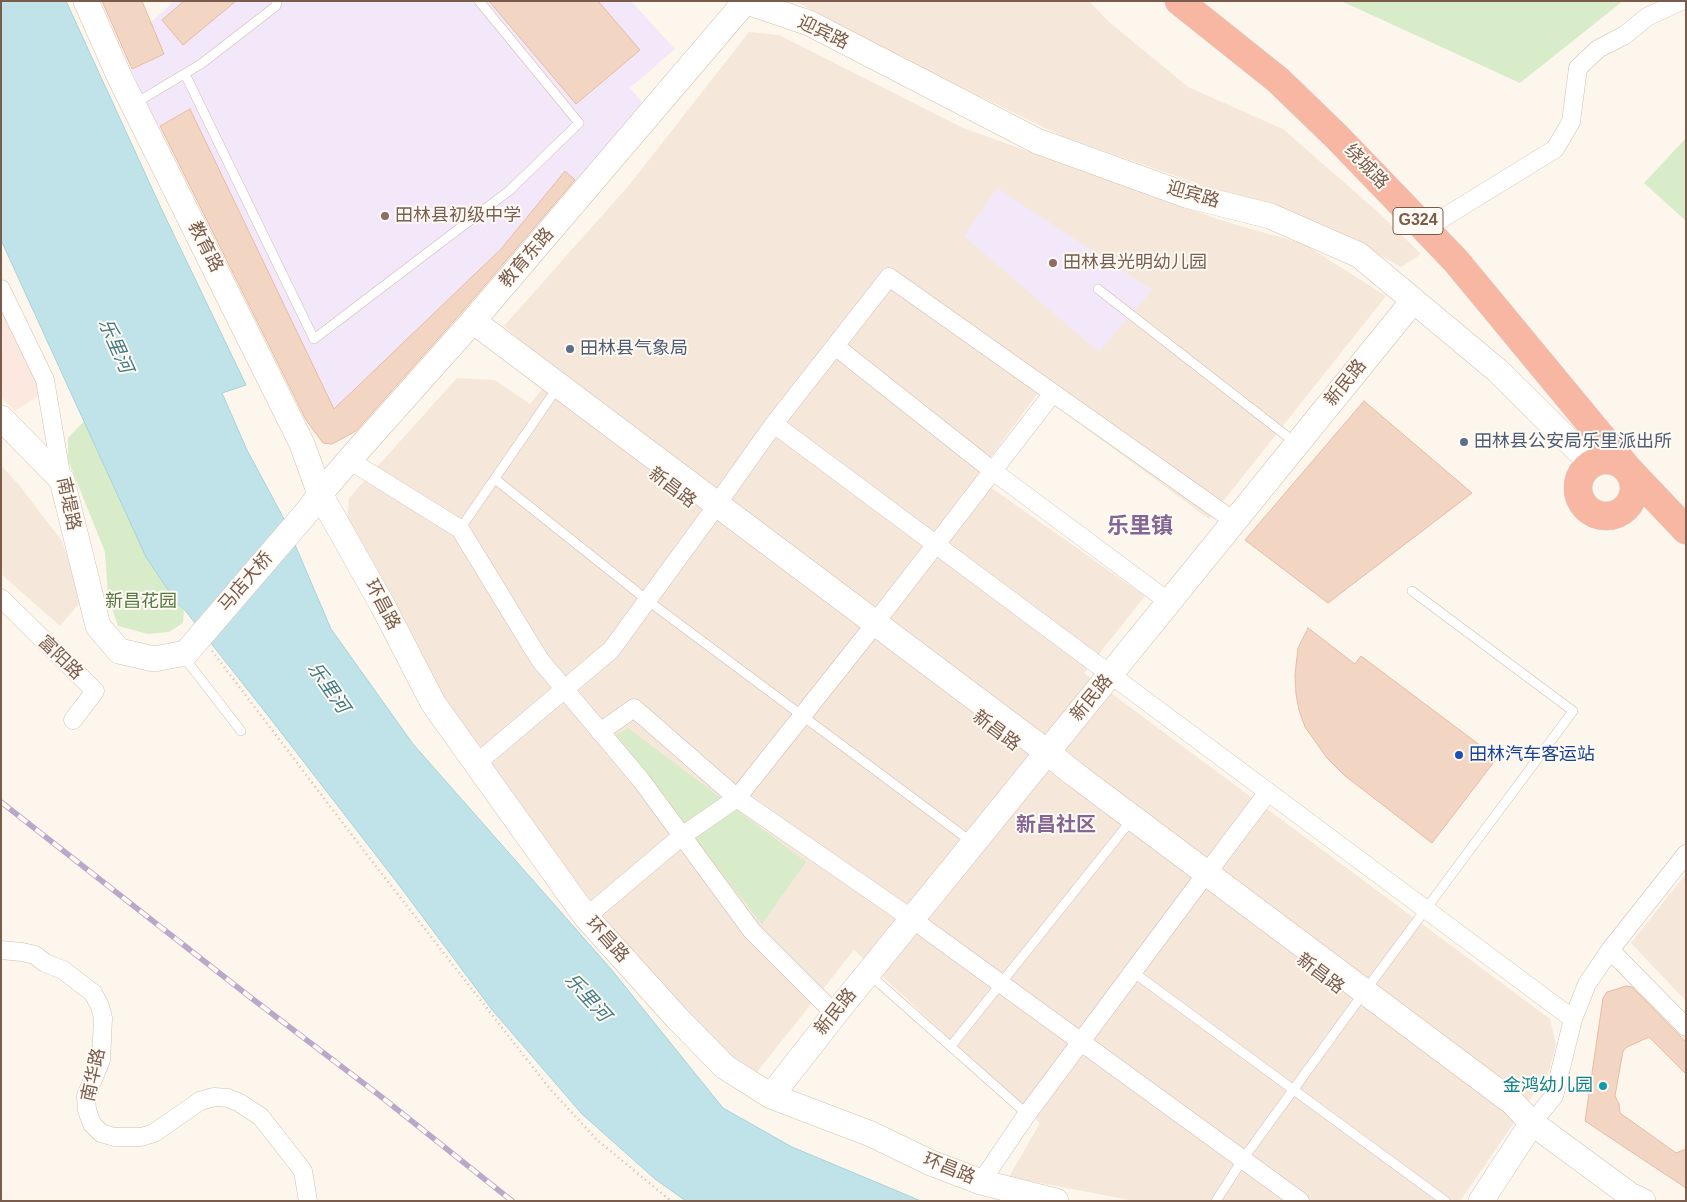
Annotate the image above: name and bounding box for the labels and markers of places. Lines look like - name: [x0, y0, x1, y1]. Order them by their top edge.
- place label: 田林县初级中学: [395, 205, 521, 227]
- marker: 田林县初级中学: [379, 210, 391, 222]
- place label: 田林县光明幼儿园: [1063, 252, 1207, 274]
- marker: 田林县光明幼儿园: [1047, 257, 1059, 269]
- place label: 田林县气象局: [580, 338, 688, 360]
- marker: 田林县气象局: [564, 343, 576, 355]
- place label: 田林县公安局乐里派出所: [1474, 431, 1672, 453]
- marker: 田林县公安局乐里派出所: [1458, 436, 1470, 448]
- place label: 田林汽车客运站: [1469, 744, 1595, 766]
- marker: 田林汽车客运站: [1453, 749, 1465, 761]
- place label: 金鸿幼儿园: [1503, 1075, 1593, 1097]
- marker: 金鸿幼儿园: [1597, 1080, 1609, 1092]

